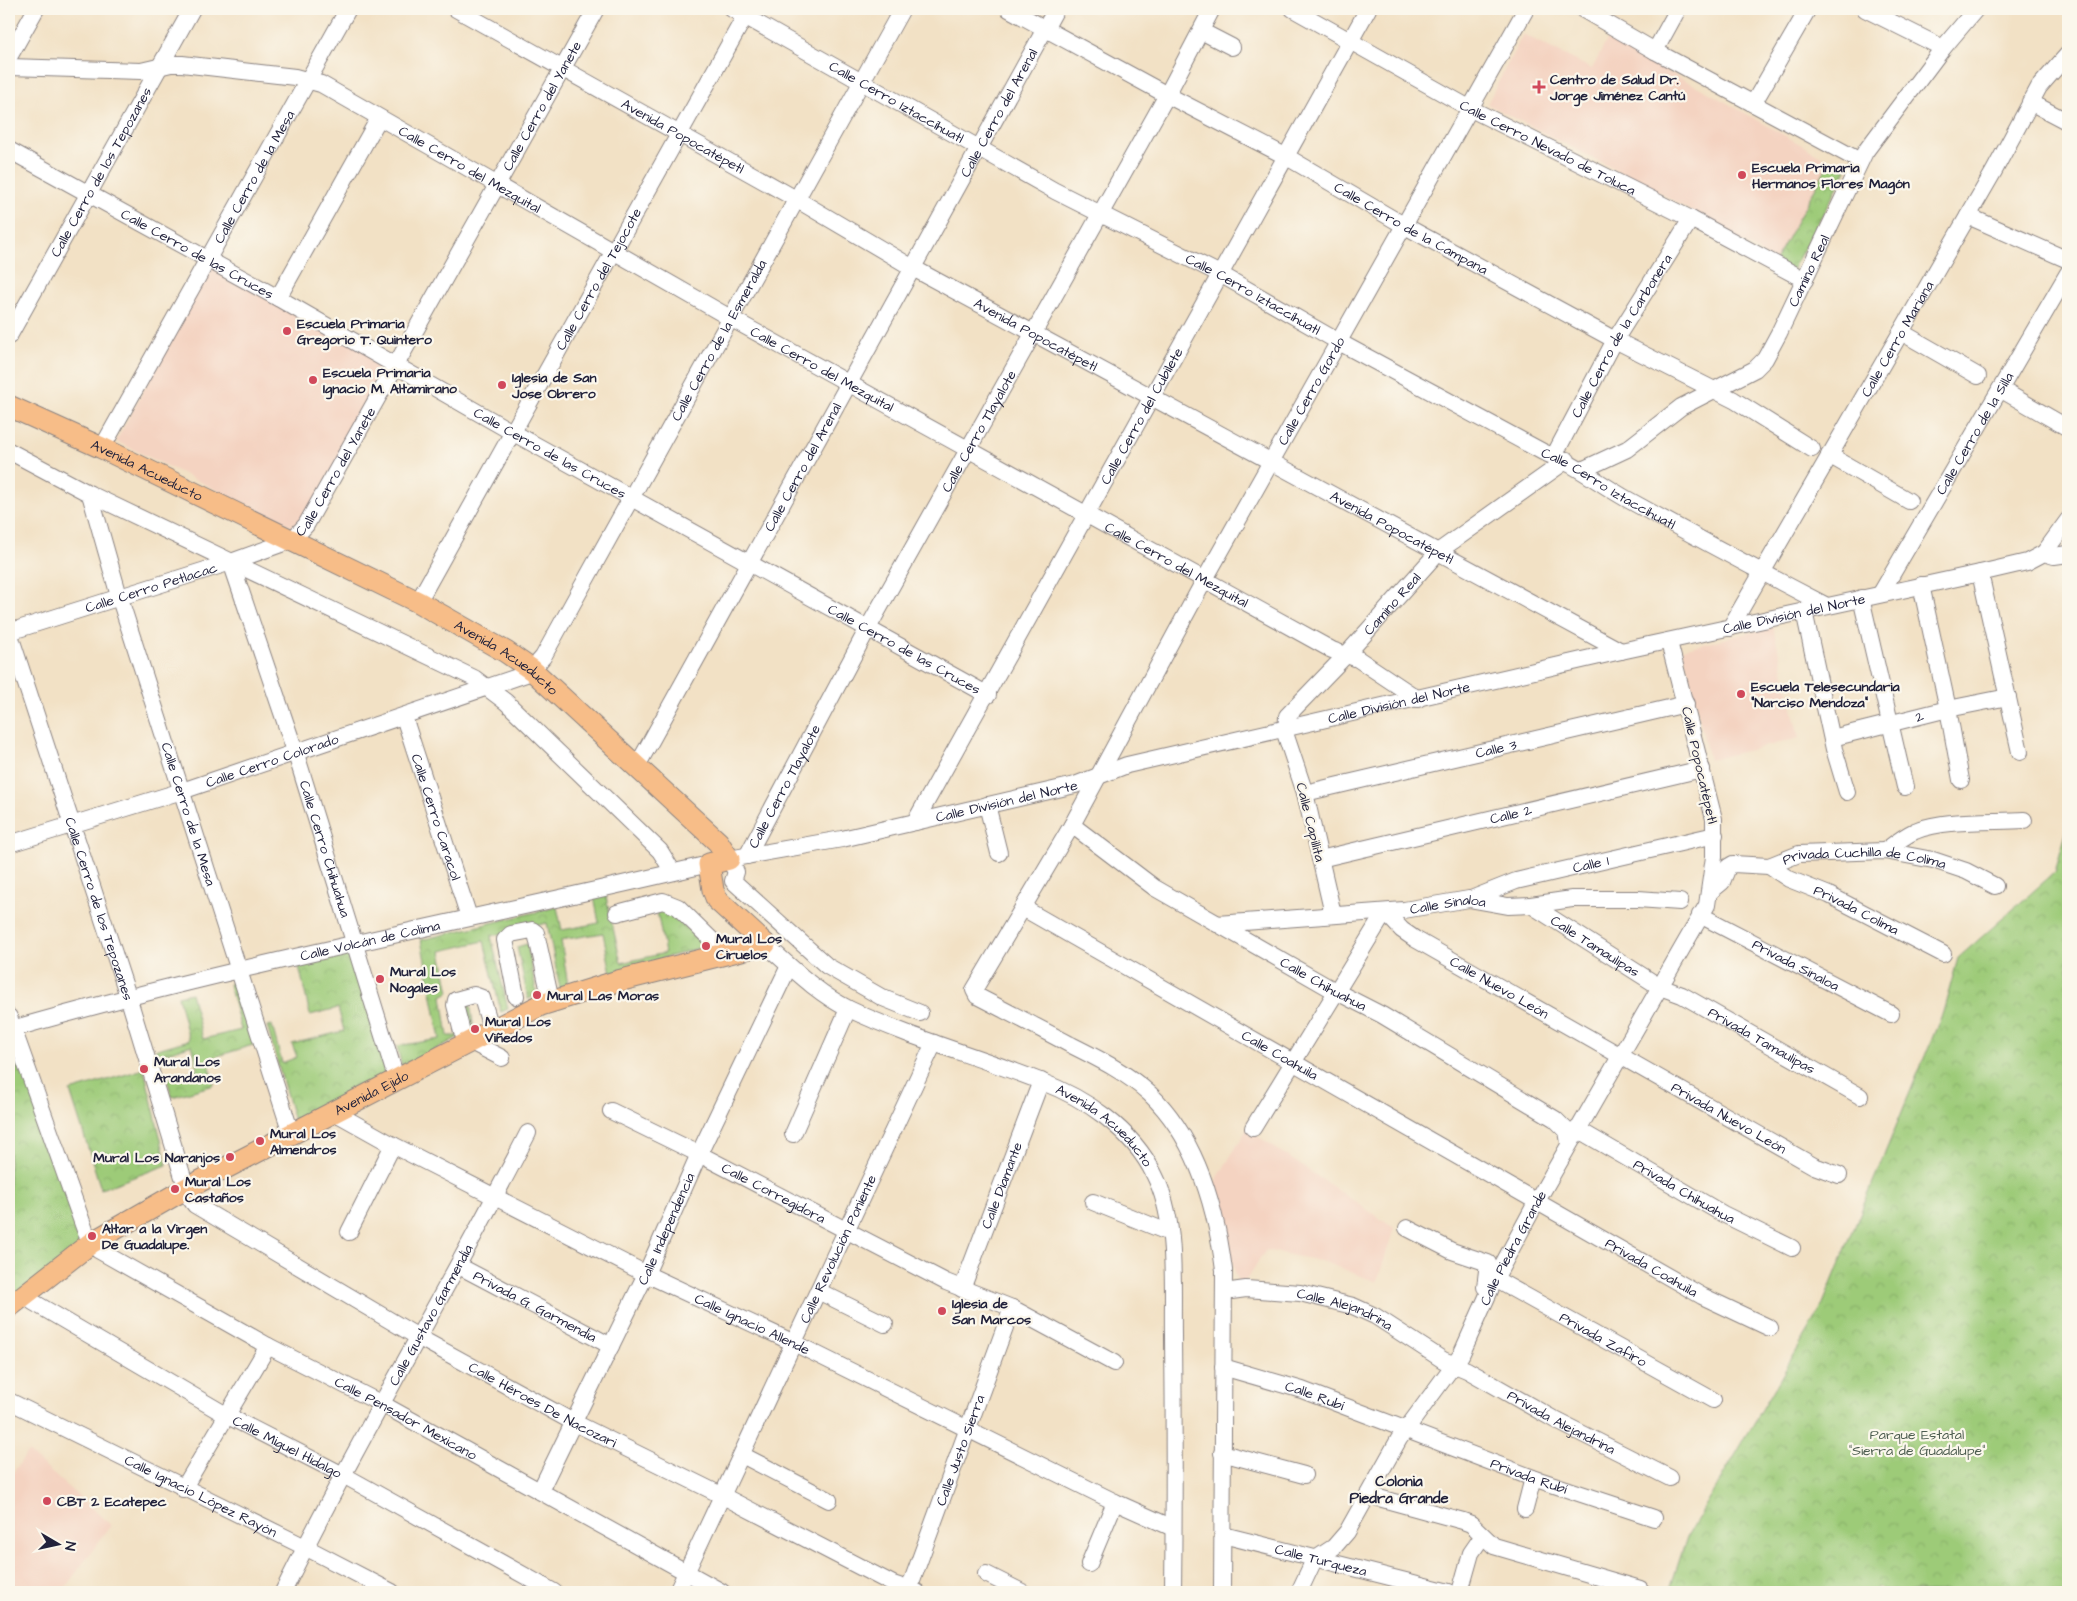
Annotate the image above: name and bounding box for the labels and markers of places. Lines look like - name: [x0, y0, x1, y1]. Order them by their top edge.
- place label: Centro de Salud Dr. Jorge Jiménez Cantú: [1549, 70, 1685, 107]
- marker: Centro de Salud Dr. Jorge Jiménez Cantú: [1532, 80, 1546, 94]
- place label: Escuela Primaria Hermanos Flores Magón: [1752, 158, 1910, 195]
- marker: Escuela Primaria Hermanos Flores Magón: [1736, 169, 1748, 181]
- place label: Escuela Primaria Gregorio T. Quintero: [297, 314, 432, 351]
- marker: Escuela Primaria Gregorio T. Quintero: [281, 325, 293, 337]
- place label: Escuela Primaria Ignacio M. Altamirano: [323, 363, 457, 400]
- place label: Iglesia de San Jose Obrero: [511, 368, 596, 404]
- marker: Escuela Primaria Ignacio M. Altamirano: [307, 374, 319, 386]
- marker: Iglesia de San Jose Obrero: [496, 379, 508, 391]
- place label: Escuela Telesecundaria "Narciso Mendoza": [1751, 677, 1901, 713]
- marker: Escuela Telesecundaria "Narciso Mendoza": [1735, 688, 1747, 700]
- place label: Mural Los Ciruelos: [716, 929, 782, 965]
- marker: Mural Los Ciruelos: [700, 940, 712, 952]
- place label: Mural Los Nogales: [390, 962, 456, 999]
- marker: Mural Los Nogales: [374, 973, 386, 985]
- place label: Mural Las Moras: [547, 986, 659, 1006]
- marker: Mural Las Moras: [531, 989, 543, 1001]
- place label: Mural Los Viñedos: [484, 1012, 551, 1048]
- marker: Mural Los Viñedos: [469, 1023, 481, 1035]
- place label: Mural Los Arandanos: [154, 1052, 221, 1088]
- marker: Mural Los Arandanos: [138, 1063, 150, 1075]
- place label: Mural Los Almendros: [270, 1124, 336, 1160]
- marker: Mural Los Almendros: [254, 1135, 266, 1147]
- place label: Mural Los Naranjos: [93, 1148, 220, 1168]
- marker: Mural Los Naranjos: [224, 1151, 236, 1163]
- place label: Mural Los Castaños: [185, 1172, 251, 1208]
- marker: Mural Los Castaños: [169, 1183, 181, 1195]
- place label: Altar a la Virgen De Guadalupe.: [102, 1219, 207, 1255]
- marker: Altar a la Virgen De Guadalupe.: [86, 1230, 98, 1242]
- place label: Iglesia de San Marcos: [951, 1294, 1031, 1330]
- marker: Iglesia de San Marcos: [936, 1305, 948, 1317]
- place label: CBT 2 Ecatepec: [57, 1492, 167, 1512]
- marker: CBT 2 Ecatepec: [41, 1495, 53, 1507]

